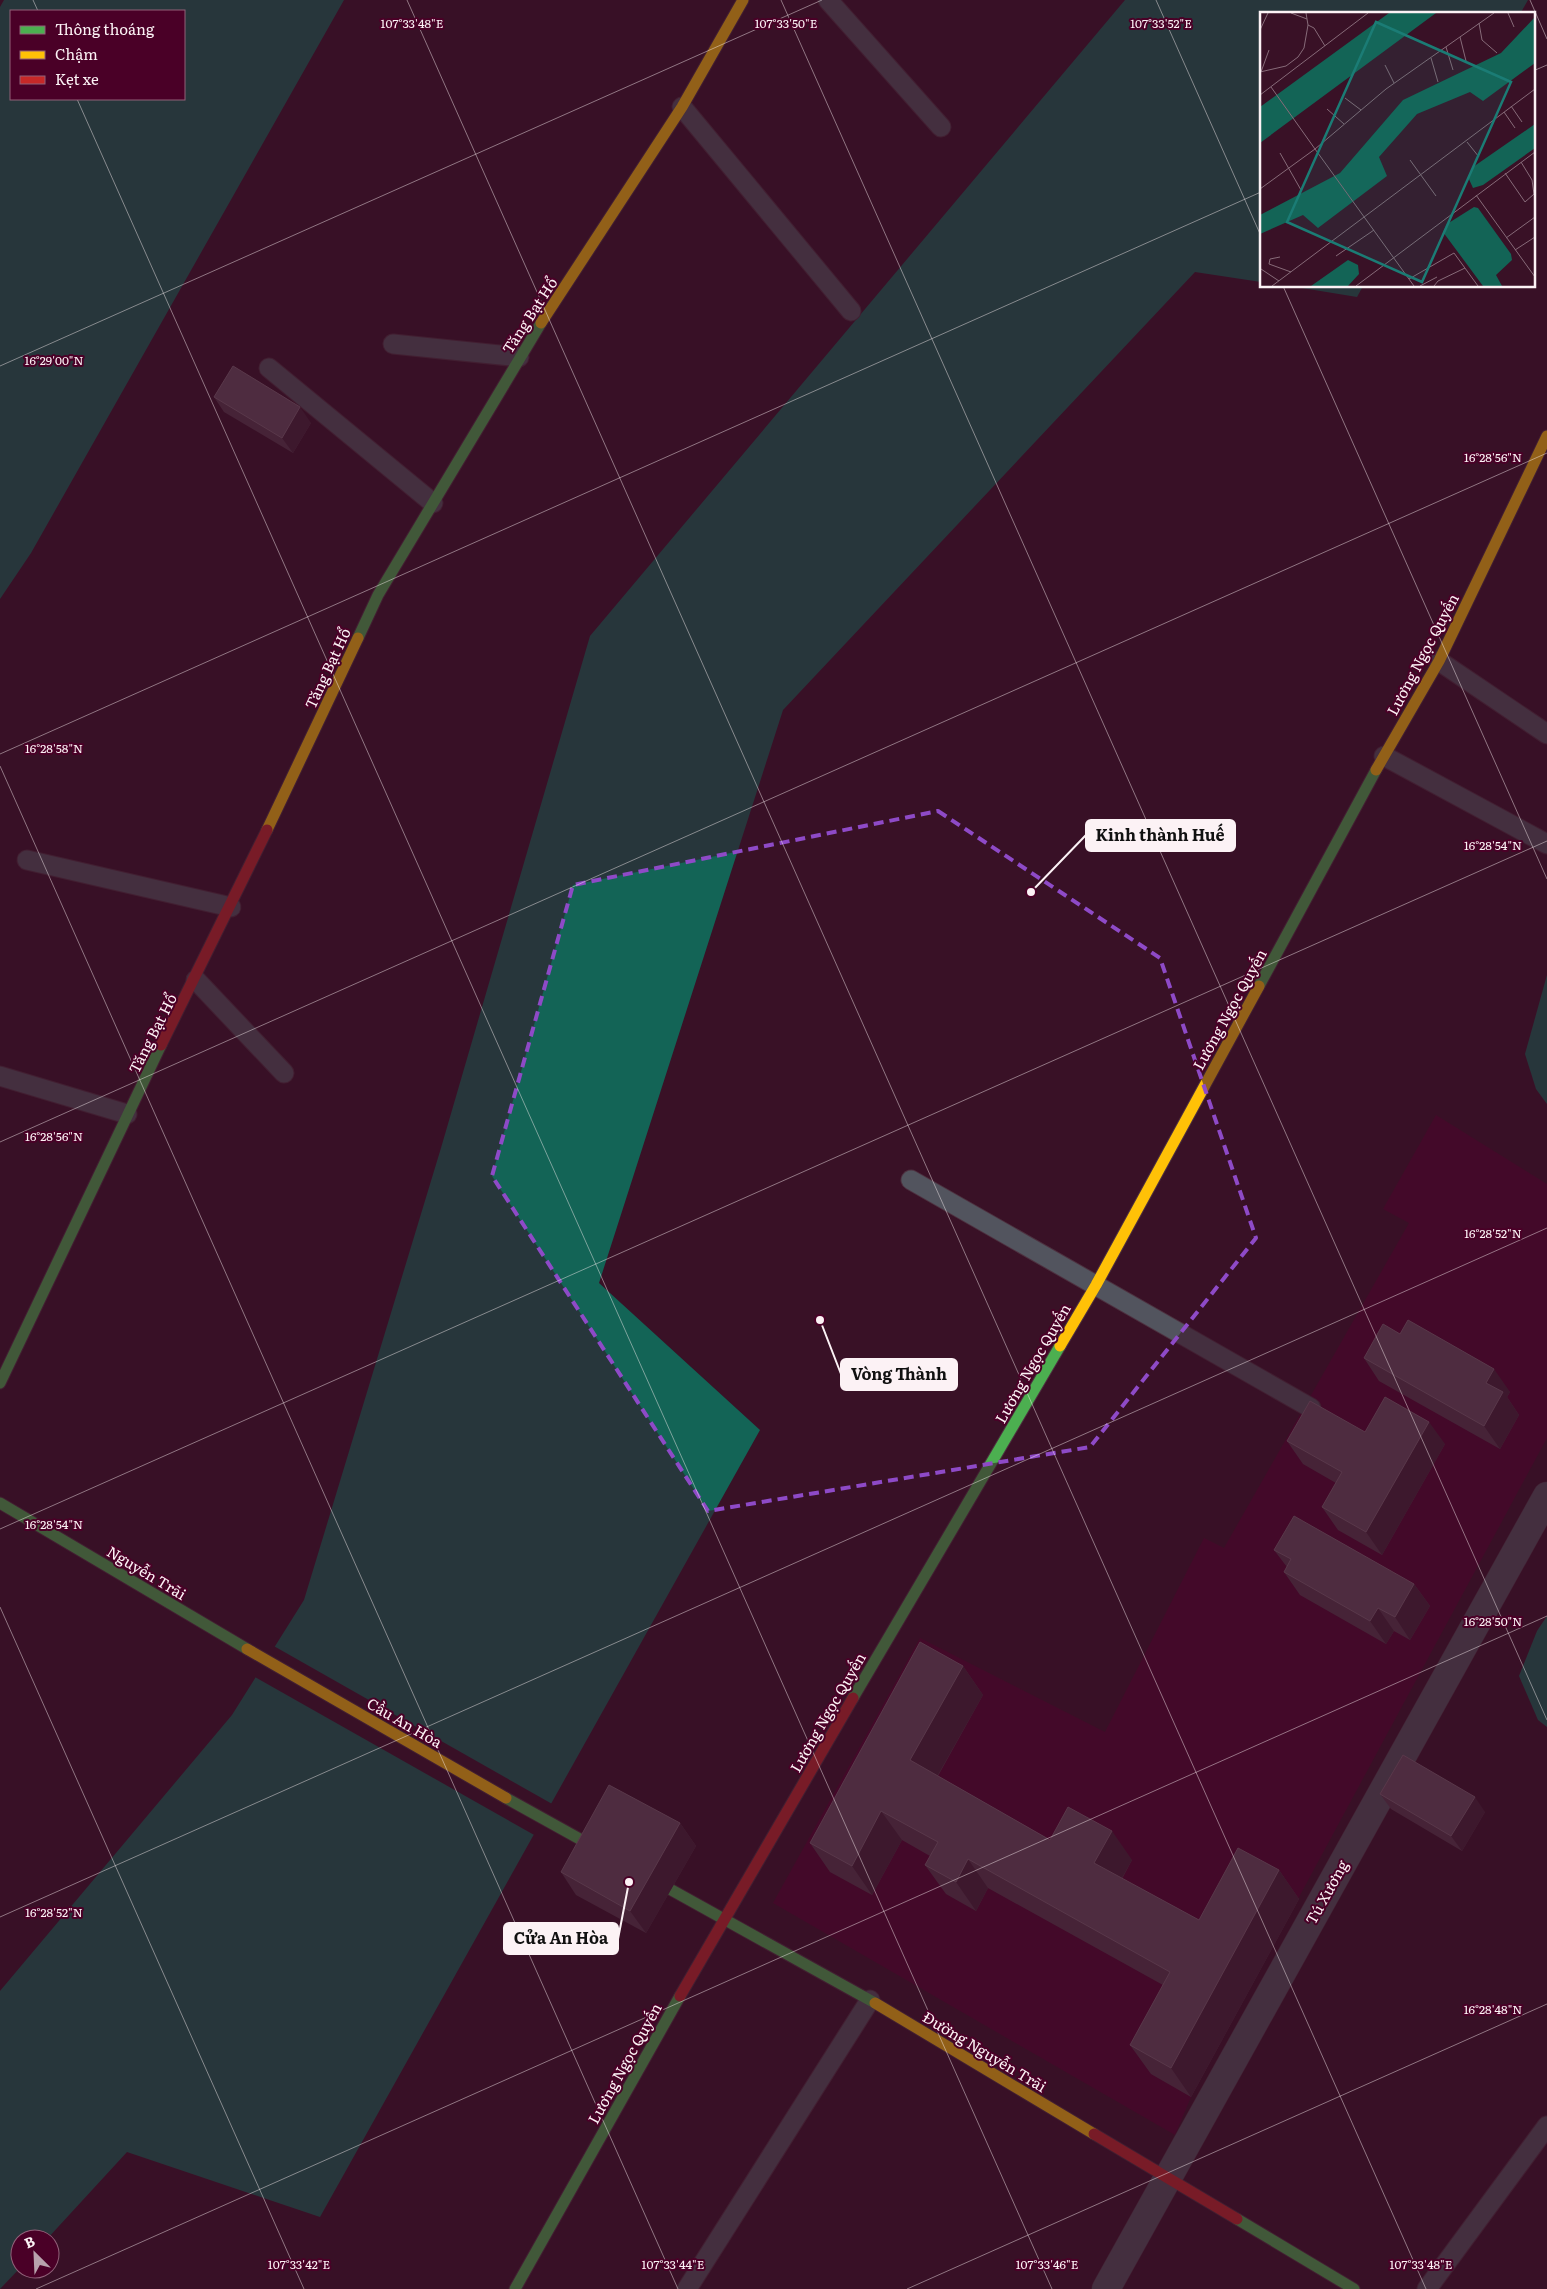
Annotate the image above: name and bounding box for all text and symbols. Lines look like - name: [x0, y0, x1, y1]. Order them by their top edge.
- legend: [10, 10, 185, 100]
- inset map: [1260, 12, 1534, 288]
- text: 107°33'48"E: [381, 14, 444, 32]
- text: 107°33'50"E: [755, 14, 818, 32]
- text: 107°33'52"E: [1130, 14, 1192, 32]
- text: Thông thoáng: [55, 17, 155, 40]
- text: Chậm: [55, 42, 98, 65]
- text: Kẹt xe: [55, 67, 99, 90]
- street label: Tăng Bạt Hổ: [496, 272, 562, 358]
- text: 16°29'00"N: [25, 351, 83, 369]
- text: 16°28'56"N: [1464, 448, 1522, 466]
- street label: Lương Ngọc Quyến: [1380, 589, 1464, 719]
- street label: Tăng Bạt Hổ: [298, 623, 356, 712]
- text: 16°28'58"N: [25, 739, 83, 757]
- callout: Kinh thành Huế: [1086, 820, 1235, 851]
- text: Kinh thành Huế: [1095, 822, 1225, 846]
- text: 16°28'54"N: [1464, 836, 1522, 854]
- street label: Lương Ngọc Quyến: [1186, 944, 1272, 1074]
- street label: Tăng Bạt Hổ: [122, 989, 182, 1077]
- text: 16°28'56"N: [25, 1127, 83, 1145]
- text: 16°28'52"N: [1464, 1224, 1522, 1242]
- street label: Lương Ngọc Quyến: [988, 1299, 1076, 1427]
- callout: Vòng Thành: [841, 1359, 957, 1390]
- text: Vòng Thành: [851, 1361, 947, 1385]
- text: 16°28'54"N: [25, 1515, 83, 1533]
- street label: Nguyễn Trãi: [103, 1539, 191, 1605]
- text: 16°28'50"N: [1464, 1612, 1522, 1630]
- street label: Lương Ngọc Quyến: [783, 1648, 871, 1776]
- street label: Cầu An Hòa: [363, 1691, 448, 1753]
- street label: Tú Xương: [1299, 1855, 1353, 1928]
- text: 16°28'52"N: [25, 1903, 83, 1921]
- callout: Cửa An Hòa: [504, 1923, 618, 1954]
- text: Cửa An Hòa: [514, 1925, 609, 1949]
- street label: Lương Ngọc Quyến: [581, 1998, 667, 2128]
- text: 16°28'48"N: [1464, 2000, 1522, 2018]
- street label: Đường Nguyễn Trãi: [919, 2005, 1051, 2097]
- north arrow: [10, 2229, 60, 2279]
- text: B: [21, 2230, 38, 2252]
- text: 107°33'42"E: [268, 2255, 330, 2273]
- text: 107°33'44"E: [642, 2255, 705, 2273]
- text: 107°33'46"E: [1016, 2255, 1079, 2273]
- text: 107°33'48"E: [1390, 2255, 1453, 2273]

